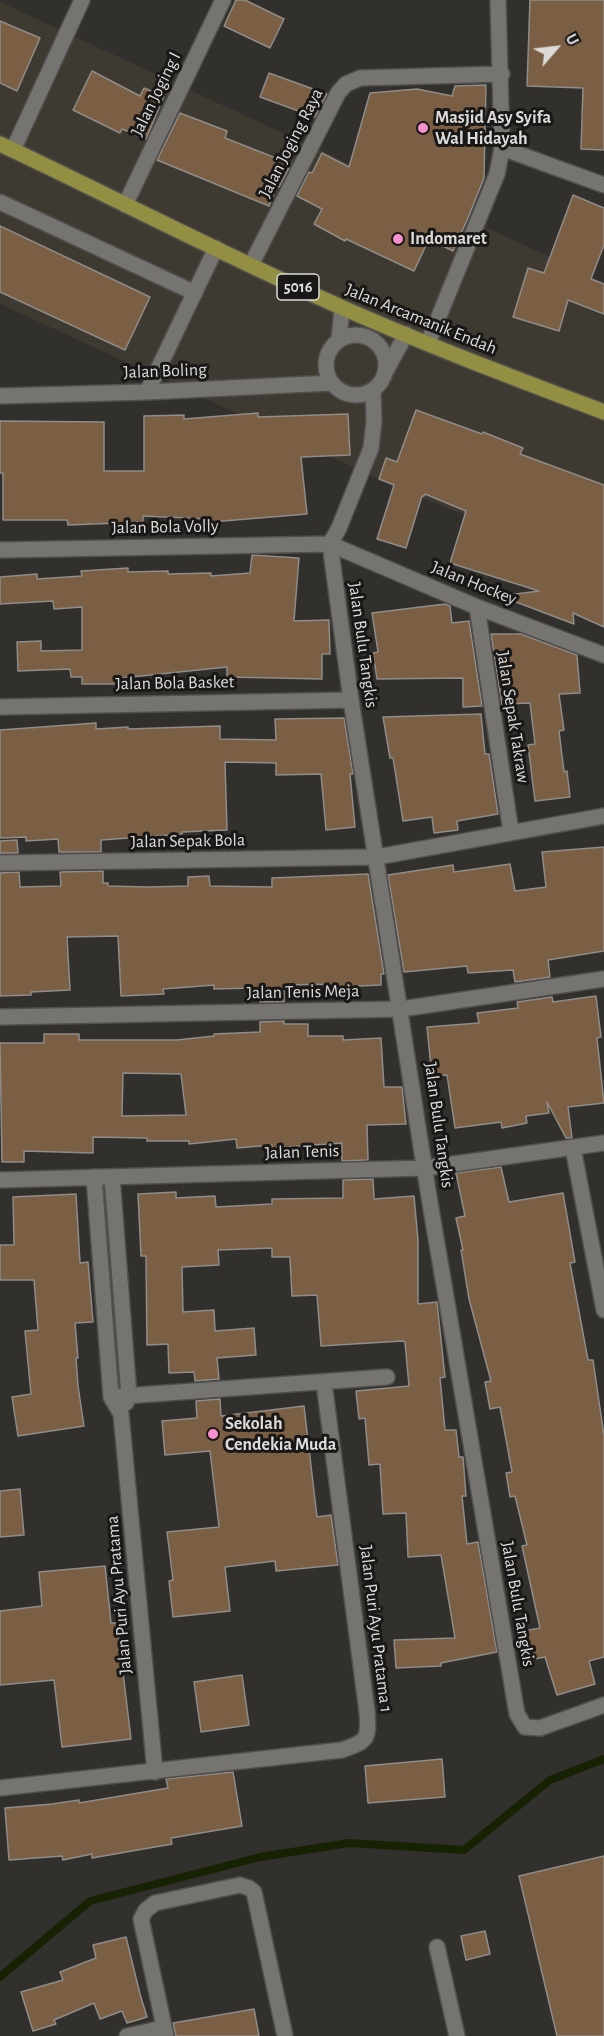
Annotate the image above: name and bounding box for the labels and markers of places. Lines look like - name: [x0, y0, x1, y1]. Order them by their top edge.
- place label: Masjid Asy Syifa Wal Hidayah: [435, 107, 551, 150]
- marker: Masjid Asy Syifa Wal Hidayah: [416, 121, 430, 135]
- place label: Indomaret: [410, 228, 487, 250]
- marker: Indomaret: [391, 232, 405, 246]
- place label: Sekolah Cendekia Muda: [225, 1413, 336, 1456]
- marker: Sekolah Cendekia Muda: [206, 1427, 220, 1441]

